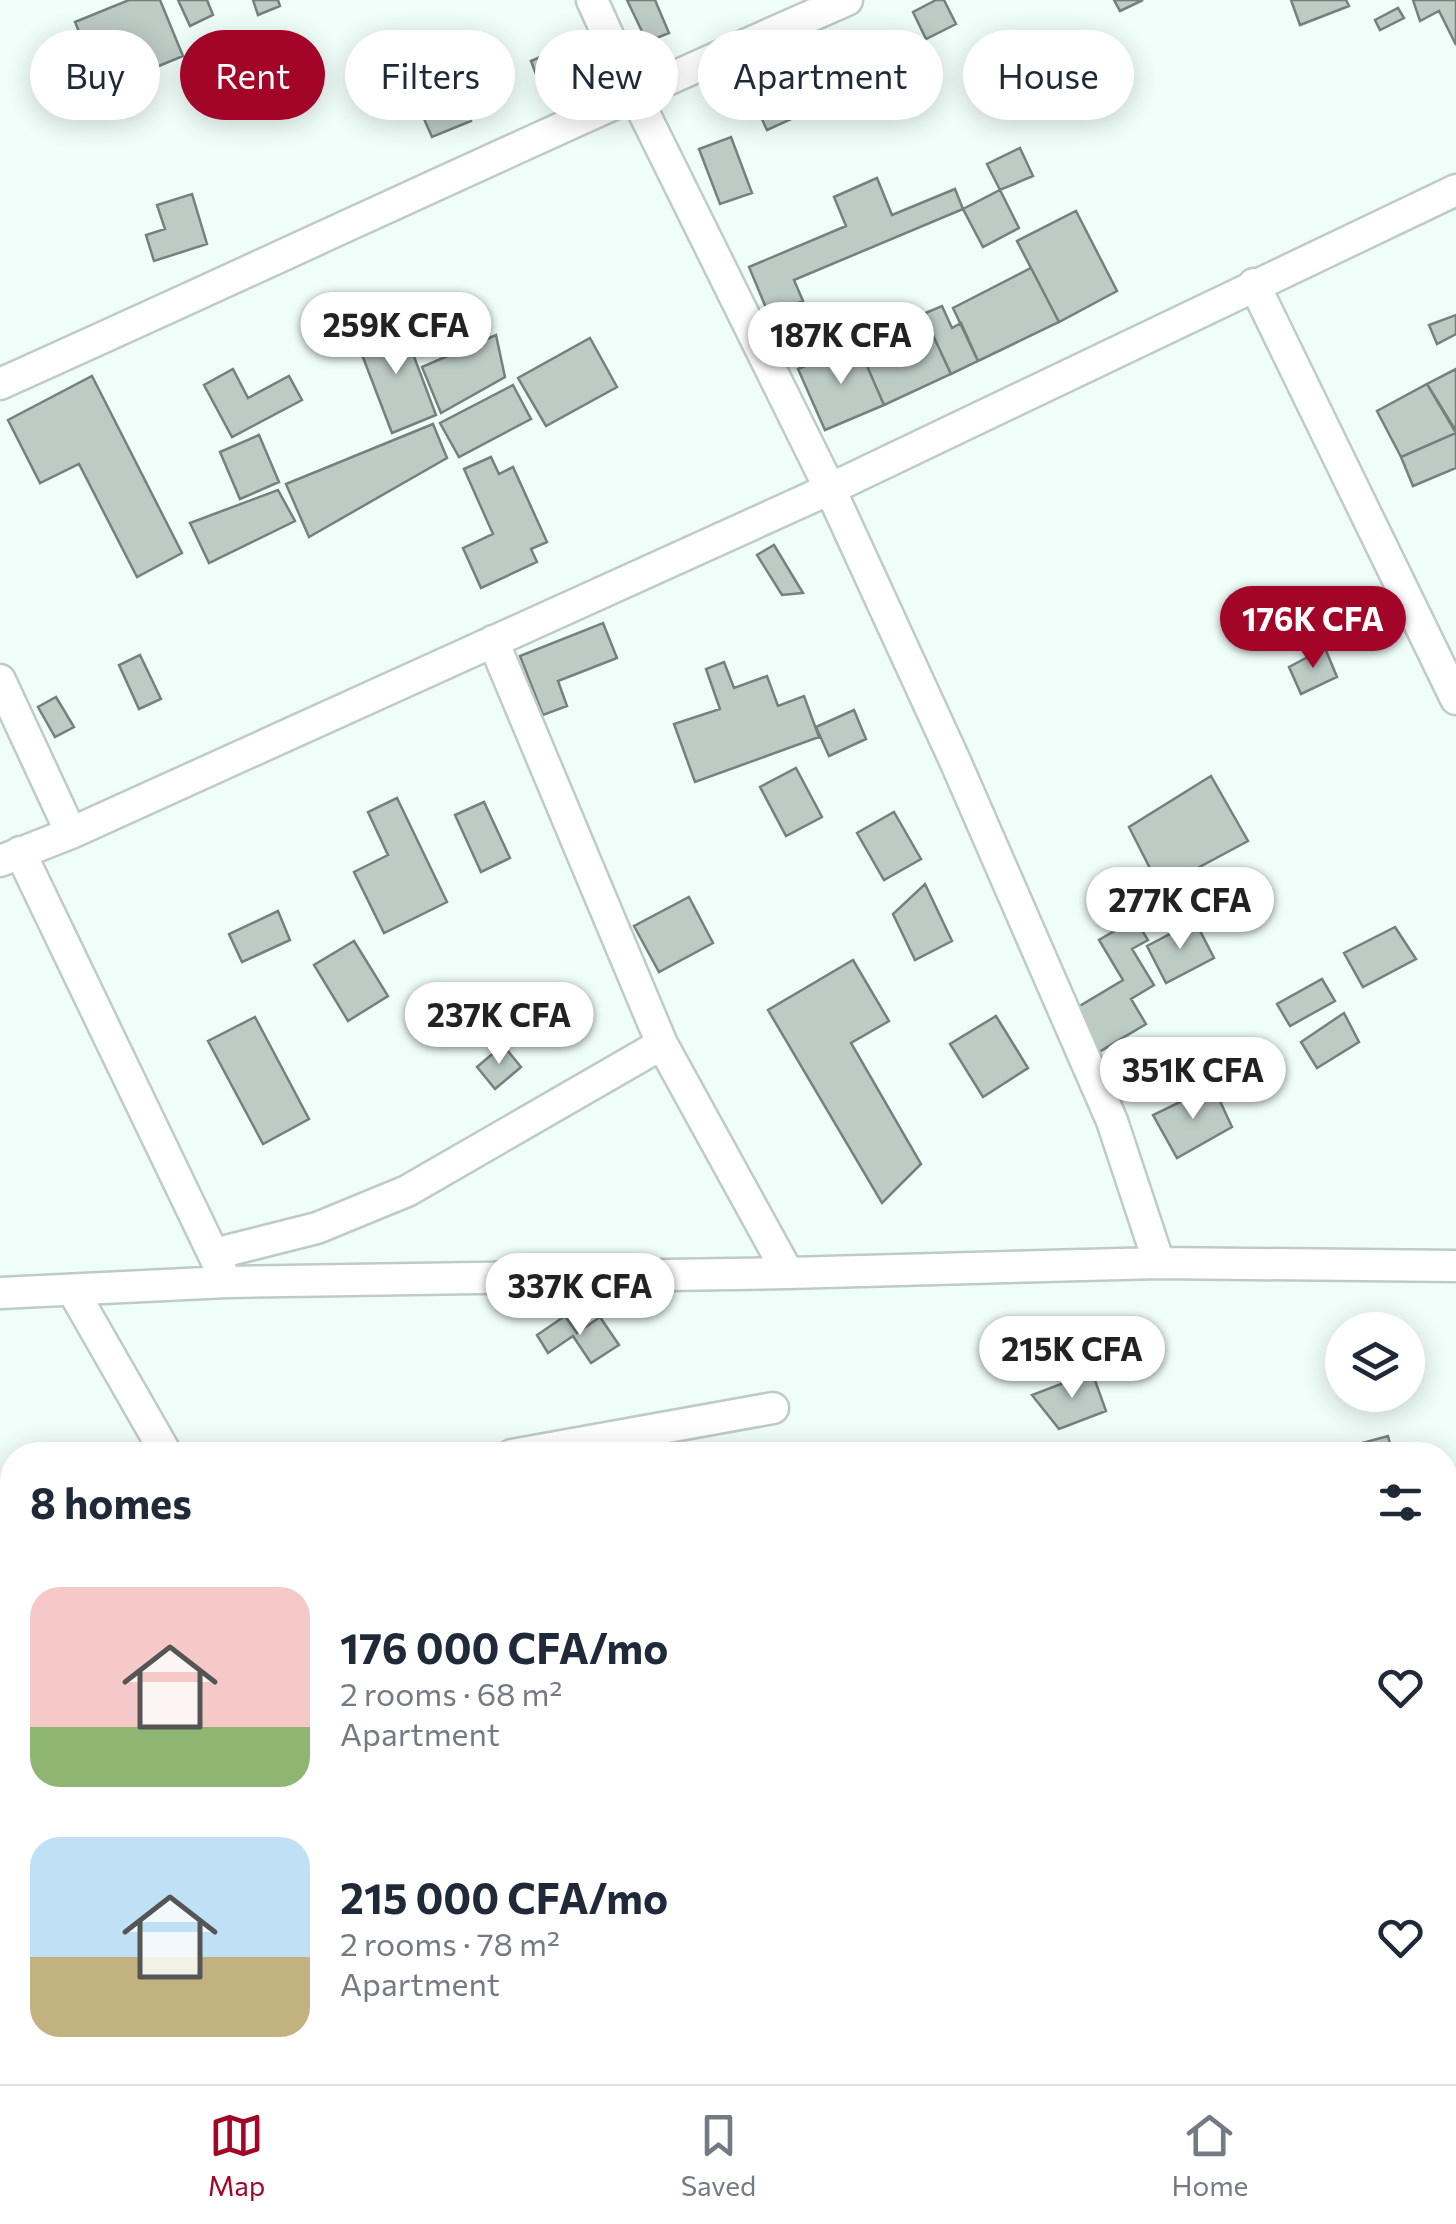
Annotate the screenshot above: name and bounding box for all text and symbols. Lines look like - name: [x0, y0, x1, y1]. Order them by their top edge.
- chip: Buy: [30, 30, 160, 120]
- chip: Rent: [180, 30, 325, 120]
- chip: Filters: [345, 30, 515, 120]
- chip: New: [535, 30, 678, 120]
- chip: Apartment: [698, 30, 943, 120]
- chip: House: [963, 30, 1134, 120]
- pin: 259K CFA: [293, 292, 499, 377]
- pin: 187K CFA: [738, 302, 944, 387]
- text: 259K CFA: [322, 304, 470, 344]
- text: 187K CFA: [770, 314, 912, 354]
- pin: 176K CFA: [1210, 586, 1416, 671]
- text: 176K CFA: [1242, 598, 1384, 638]
- pin: 277K CFA: [1077, 867, 1283, 952]
- text: 277K CFA: [1108, 879, 1252, 919]
- pin: 237K CFA: [396, 982, 602, 1067]
- text: 237K CFA: [427, 994, 571, 1034]
- pin: 351K CFA: [1090, 1037, 1296, 1122]
- text: 351K CFA: [1122, 1049, 1264, 1089]
- pin: 337K CFA: [477, 1253, 683, 1338]
- text: 337K CFA: [508, 1265, 652, 1305]
- map controls: [1325, 1312, 1425, 1412]
- button: layers: [1325, 1312, 1425, 1412]
- pin: 215K CFA: [969, 1316, 1175, 1401]
- text: 215K CFA: [1001, 1328, 1143, 1368]
- icon: filters: [1373, 1475, 1428, 1530]
- text: 8 homes: [30, 1476, 192, 1528]
- text: 176 000 CFA/mo: [340, 1621, 668, 1673]
- icon: home: [110, 1627, 230, 1747]
- icon: heart: [1373, 1660, 1428, 1715]
- text: 2 rooms · 68 m²: [340, 1673, 562, 1713]
- text: Apartment: [340, 1713, 500, 1753]
- text: 215 000 CFA/mo: [340, 1871, 668, 1923]
- icon: home: [110, 1877, 230, 1997]
- icon: heart: [1373, 1910, 1428, 1965]
- text: 2 rooms · 78 m²: [340, 1923, 560, 1963]
- text: Apartment: [340, 1963, 500, 2003]
- tab: Map: [208, 2108, 265, 2202]
- tab: Saved: [681, 2108, 756, 2202]
- tab: Home: [1171, 2108, 1248, 2202]

